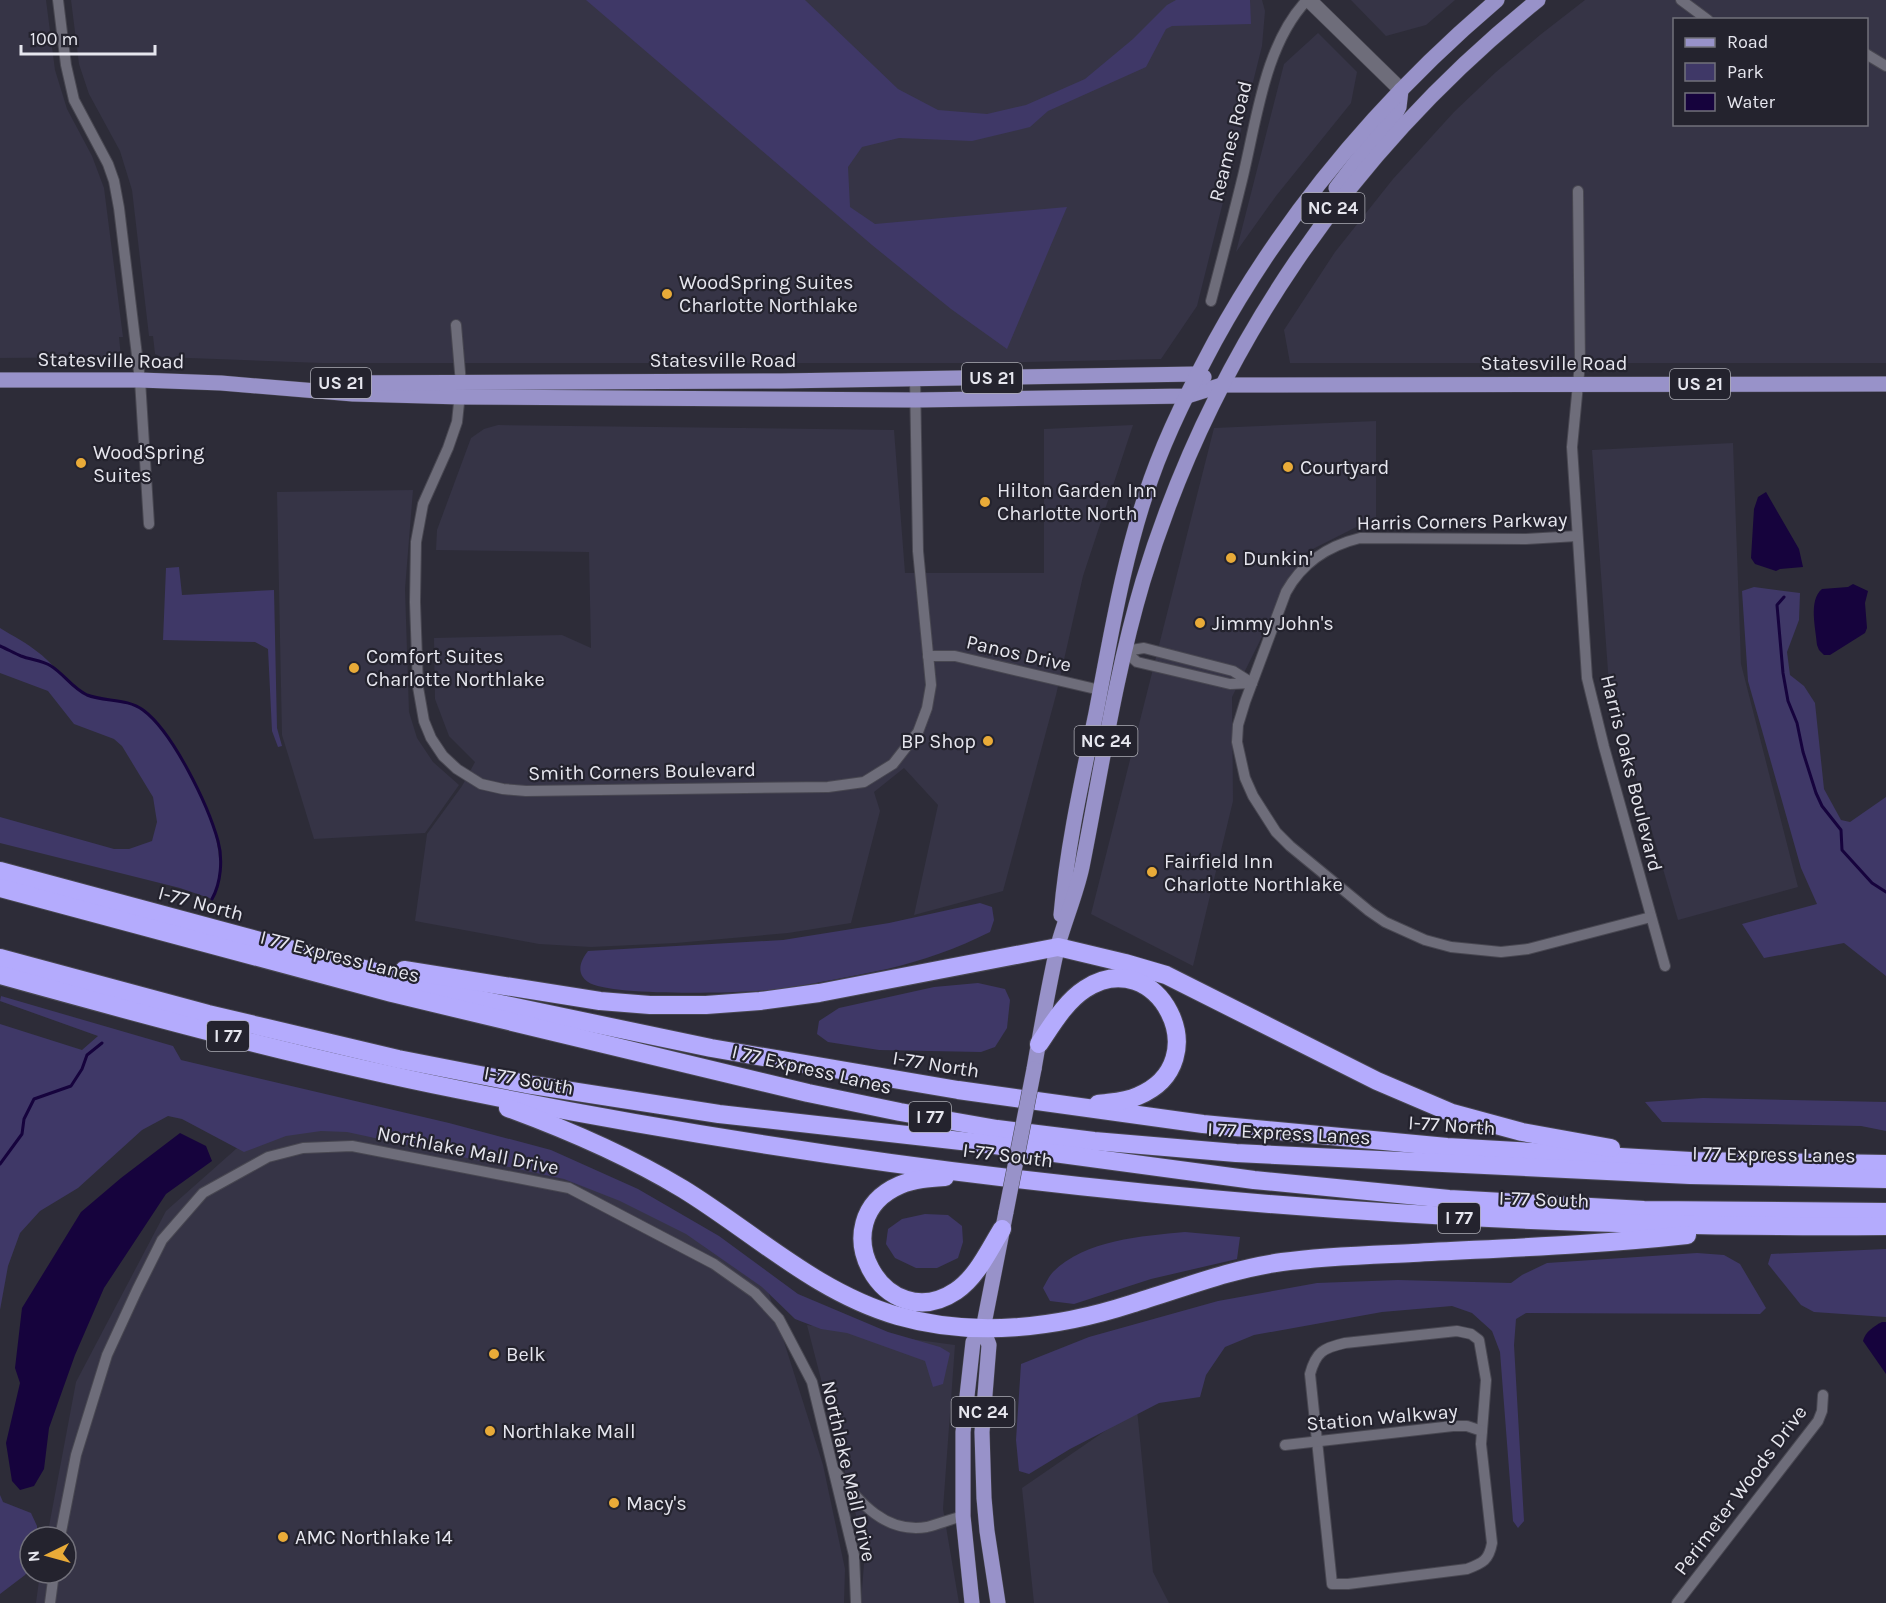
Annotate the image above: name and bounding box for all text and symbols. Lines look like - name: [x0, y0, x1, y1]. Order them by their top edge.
- scale bar: [21, 18, 154, 56]
- legend: [1673, 18, 1868, 126]
- text: 100 m: [30, 28, 78, 50]
- text: Road: [1727, 31, 1768, 53]
- text: Park: [1727, 61, 1764, 83]
- street label: Reames Road: [1204, 78, 1257, 204]
- text: Water: [1727, 91, 1775, 113]
- road number: NC 24: [1302, 193, 1364, 223]
- place label: WoodSpring Suites Charlotte Northlake: [679, 271, 858, 317]
- marker: WoodSpring Suites Charlotte Northlake: [660, 287, 674, 301]
- street label: Statesville Road: [37, 348, 185, 373]
- street label: Statesville Road: [649, 349, 797, 372]
- street label: Statesville Road: [1480, 352, 1628, 375]
- road number: US 21: [962, 363, 1022, 393]
- road number: US 21: [311, 368, 371, 398]
- road number: US 21: [1670, 369, 1730, 399]
- place label: WoodSpring Suites: [93, 441, 204, 487]
- marker: WoodSpring Suites: [74, 456, 88, 470]
- place label: Courtyard: [1300, 456, 1389, 479]
- marker: Courtyard: [1281, 460, 1295, 474]
- place label: Hilton Garden Inn Charlotte North: [997, 479, 1157, 525]
- marker: Hilton Garden Inn Charlotte North: [978, 495, 992, 509]
- street label: Harris Corners Parkway: [1356, 508, 1568, 535]
- place label: Dunkin': [1243, 547, 1313, 570]
- marker: Dunkin': [1224, 551, 1238, 565]
- place label: Jimmy John's: [1212, 612, 1334, 635]
- marker: Jimmy John's: [1193, 616, 1207, 630]
- street label: Panos Drive: [964, 630, 1074, 677]
- place label: Comfort Suites Charlotte Northlake: [366, 645, 545, 691]
- marker: Comfort Suites Charlotte Northlake: [347, 661, 361, 675]
- street label: Harris Oaks Boulevard: [1596, 672, 1667, 874]
- road number: NC 24: [1074, 726, 1138, 756]
- place label: BP Shop: [901, 730, 976, 753]
- marker: BP Shop: [981, 734, 995, 748]
- street label: Smith Corners Boulevard: [528, 758, 756, 785]
- place label: Fairfield Inn Charlotte Northlake: [1164, 850, 1343, 896]
- marker: Fairfield Inn Charlotte Northlake: [1145, 865, 1159, 879]
- street label: I-77 North: [156, 881, 246, 926]
- street label: I 77 Express Lanes: [258, 926, 422, 987]
- road number: I 77: [207, 1021, 249, 1051]
- street label: I 77 Express Lanes: [730, 1040, 894, 1099]
- street label: I-77 North: [891, 1046, 981, 1083]
- street label: I-77 South: [482, 1061, 576, 1100]
- road number: I 77: [909, 1102, 951, 1132]
- street label: I-77 North: [1408, 1111, 1496, 1140]
- street label: I 77 Express Lanes: [1207, 1118, 1371, 1149]
- street label: Northlake Mall Drive: [375, 1122, 561, 1179]
- street label: I-77 South: [961, 1139, 1054, 1172]
- street label: I 77 Express Lanes: [1692, 1142, 1856, 1167]
- street label: I-77 South: [1498, 1186, 1590, 1213]
- road number: I 77: [1438, 1203, 1480, 1233]
- place label: Belk: [506, 1343, 546, 1366]
- marker: Belk: [487, 1347, 501, 1361]
- street label: Northlake Mall Drive: [817, 1378, 881, 1564]
- road number: NC 24: [952, 1397, 1014, 1427]
- street label: Station Walkway: [1305, 1399, 1459, 1436]
- street label: Perimeter Woods Drive: [1669, 1401, 1812, 1580]
- place label: Northlake Mall: [502, 1420, 635, 1443]
- marker: Northlake Mall: [483, 1424, 497, 1438]
- place label: Macy's: [626, 1492, 687, 1515]
- marker: Macy's: [607, 1496, 621, 1510]
- north arrow: [18, 1525, 78, 1585]
- place label: AMC Northlake 14: [295, 1526, 453, 1549]
- marker: AMC Northlake 14: [276, 1530, 290, 1544]
- text: N: [24, 1550, 44, 1563]

